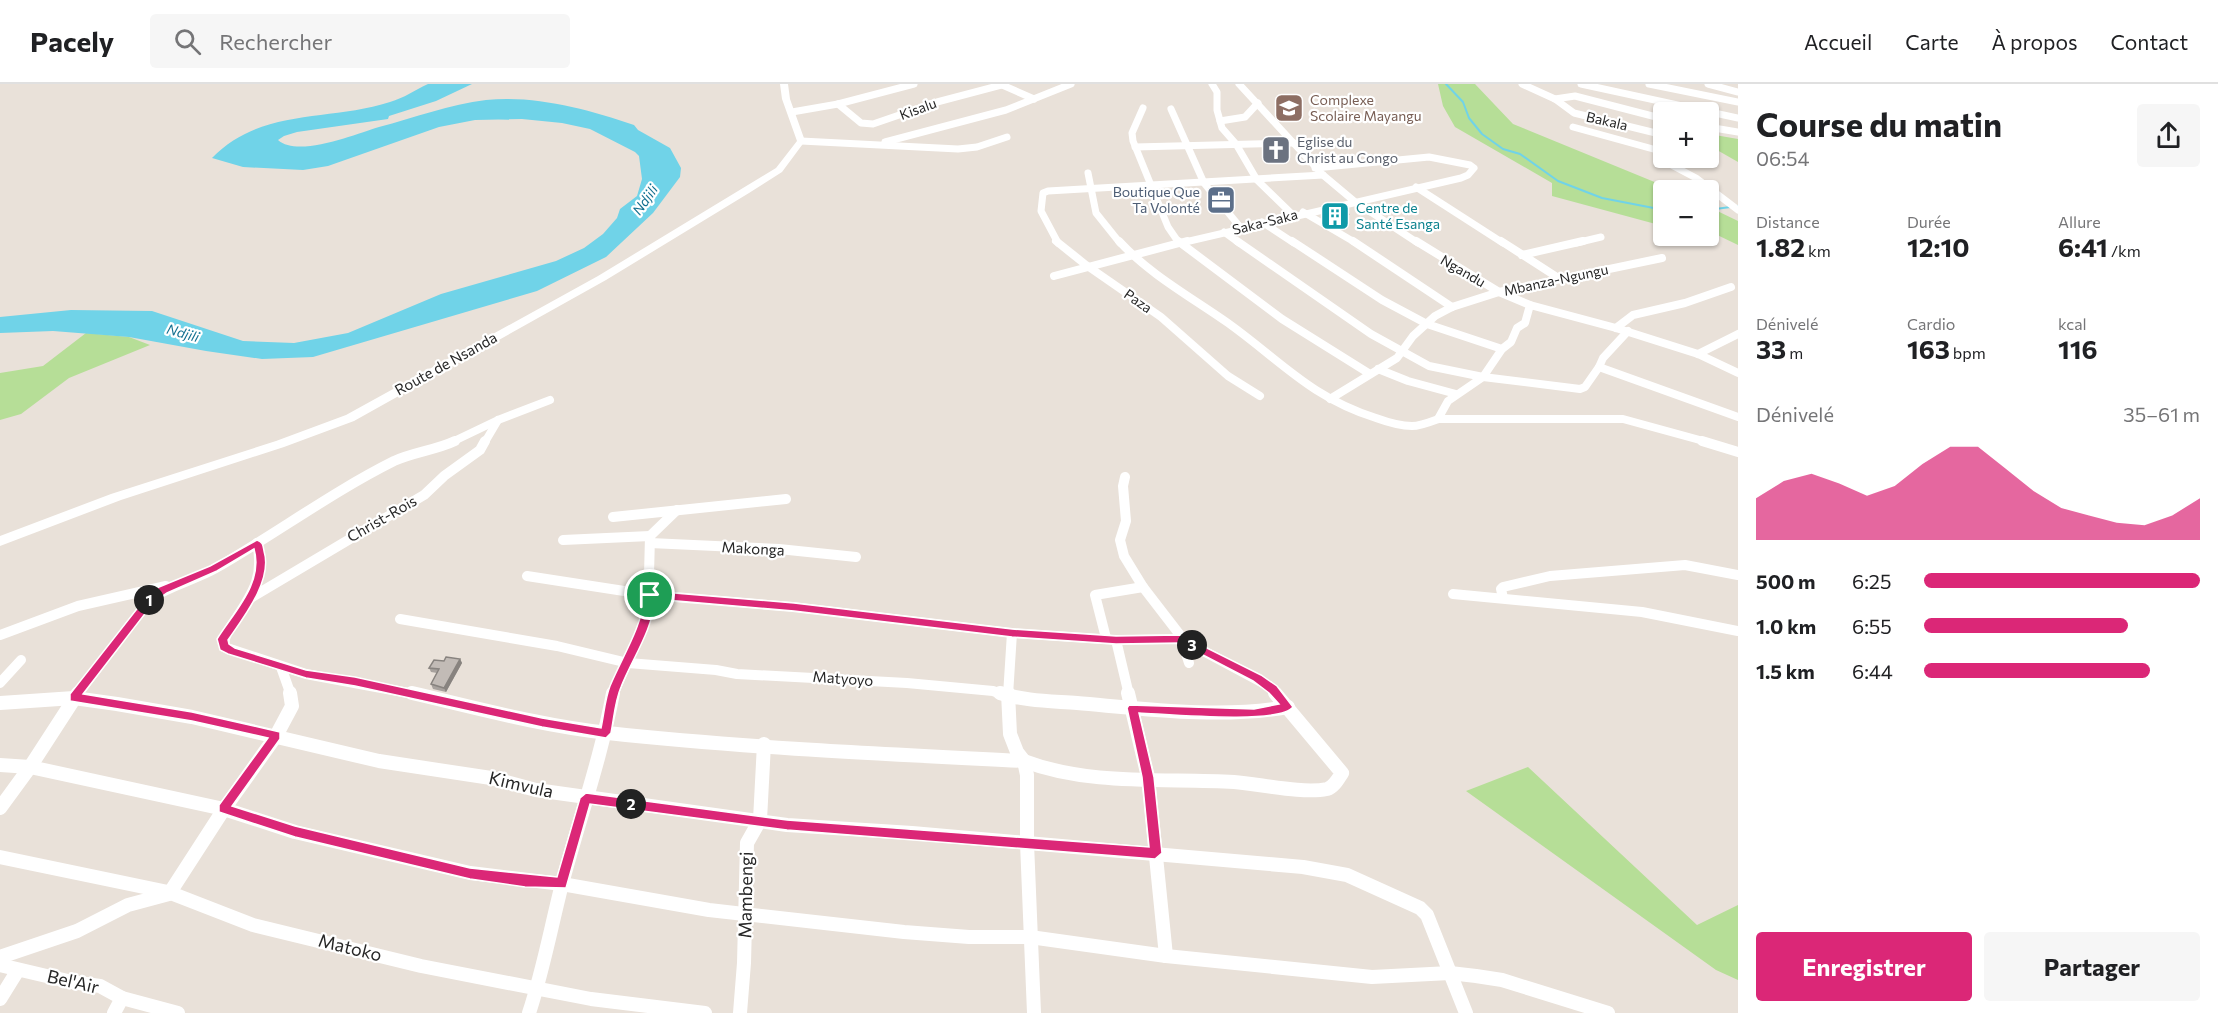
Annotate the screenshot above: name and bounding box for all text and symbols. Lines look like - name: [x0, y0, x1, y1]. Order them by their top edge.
- search box: [150, 14, 570, 68]
- text: Pacely: [30, 24, 114, 58]
- icon: search: [171, 25, 204, 58]
- text: Rechercher: [219, 28, 332, 55]
- text: Accueil: [1804, 29, 1872, 54]
- text: Carte: [1905, 29, 1959, 54]
- text: À propos: [1992, 29, 2077, 54]
- text: Contact: [2110, 29, 2188, 54]
- place label: Complexe Scolaire Mayangu: [1310, 91, 1422, 124]
- school or university icon: Complexe Scolaire Mayangu: [1273, 92, 1305, 124]
- street label: Kisalu: [897, 94, 939, 123]
- map controls: [1653, 102, 1719, 246]
- button: +: [1653, 102, 1719, 168]
- text: Course du matin: [1756, 103, 2002, 144]
- button: share: [2137, 104, 2200, 167]
- street label: Bakala: [1585, 107, 1630, 134]
- place label: Eglise du Christ au Congo: [1297, 133, 1398, 166]
- church icon: Eglise du Christ au Congo: [1260, 134, 1292, 166]
- text: 06:54: [1756, 146, 1809, 170]
- button: −: [1653, 180, 1719, 246]
- water label: Ndjili: [628, 181, 661, 218]
- place label: Boutique Que Ta Volonté: [1113, 183, 1200, 216]
- office icon: Boutique Que Ta Volonté: [1205, 184, 1237, 216]
- place label: Centre de Santé Esanga: [1356, 199, 1440, 232]
- building icon: Centre de Santé Esanga: [1319, 200, 1351, 232]
- street label: Saka-Saka: [1230, 205, 1299, 238]
- text: Distance: [1756, 212, 1820, 231]
- text: Durée: [1907, 212, 1951, 231]
- text: Allure: [2058, 212, 2101, 231]
- text: 1.82: [1756, 231, 1805, 262]
- text: 12:10: [1907, 231, 1969, 262]
- text: 6:41: [2058, 231, 2108, 262]
- text: km: [1805, 241, 1831, 260]
- text: /km: [2108, 241, 2141, 260]
- street label: Ngandu: [1438, 251, 1489, 290]
- street label: Mbanza-Ngungu: [1502, 260, 1610, 299]
- street label: Paza: [1121, 285, 1156, 316]
- text: Dénivelé: [1756, 314, 1818, 333]
- text: Cardio: [1907, 314, 1955, 333]
- text: kcal: [2058, 314, 2087, 333]
- water label: Ndjili: [165, 320, 202, 345]
- street label: Route de Nsanda: [391, 328, 500, 399]
- text: 33: [1756, 333, 1786, 364]
- text: 163: [1907, 333, 1950, 364]
- text: 116: [2058, 333, 2098, 364]
- text: m: [1786, 343, 1803, 362]
- text: bpm: [1950, 343, 1986, 362]
- text: Dénivelé: [1756, 402, 1834, 426]
- text: 35–61 m: [2123, 402, 2200, 426]
- street label: Christ-Rois: [344, 491, 420, 545]
- street label: Makonga: [721, 537, 785, 559]
- pin: [624, 569, 675, 620]
- text: 500 m: [1756, 569, 1816, 593]
- text: 6:25: [1852, 569, 1891, 593]
- icon: arrive: [633, 578, 666, 611]
- pin: 1: [134, 585, 164, 615]
- text: 1: [145, 590, 153, 609]
- text: 1.0 km: [1756, 614, 1816, 638]
- text: 6:55: [1852, 614, 1892, 638]
- pin: 3: [1177, 630, 1207, 660]
- text: 3: [1187, 635, 1197, 654]
- text: 1.5 km: [1756, 659, 1815, 683]
- text: 6:44: [1852, 659, 1893, 683]
- street label: Matyoyo: [812, 667, 874, 689]
- street label: Kimvula: [487, 766, 556, 802]
- pin: 2: [616, 789, 646, 819]
- text: 2: [626, 794, 636, 813]
- street label: Mambengi: [733, 851, 757, 939]
- street label: Matoko: [316, 929, 384, 966]
- button: Enregistrer: [1756, 932, 1972, 1001]
- button: Partager: [1984, 932, 2200, 1001]
- street label: Bel'Air: [45, 964, 101, 998]

